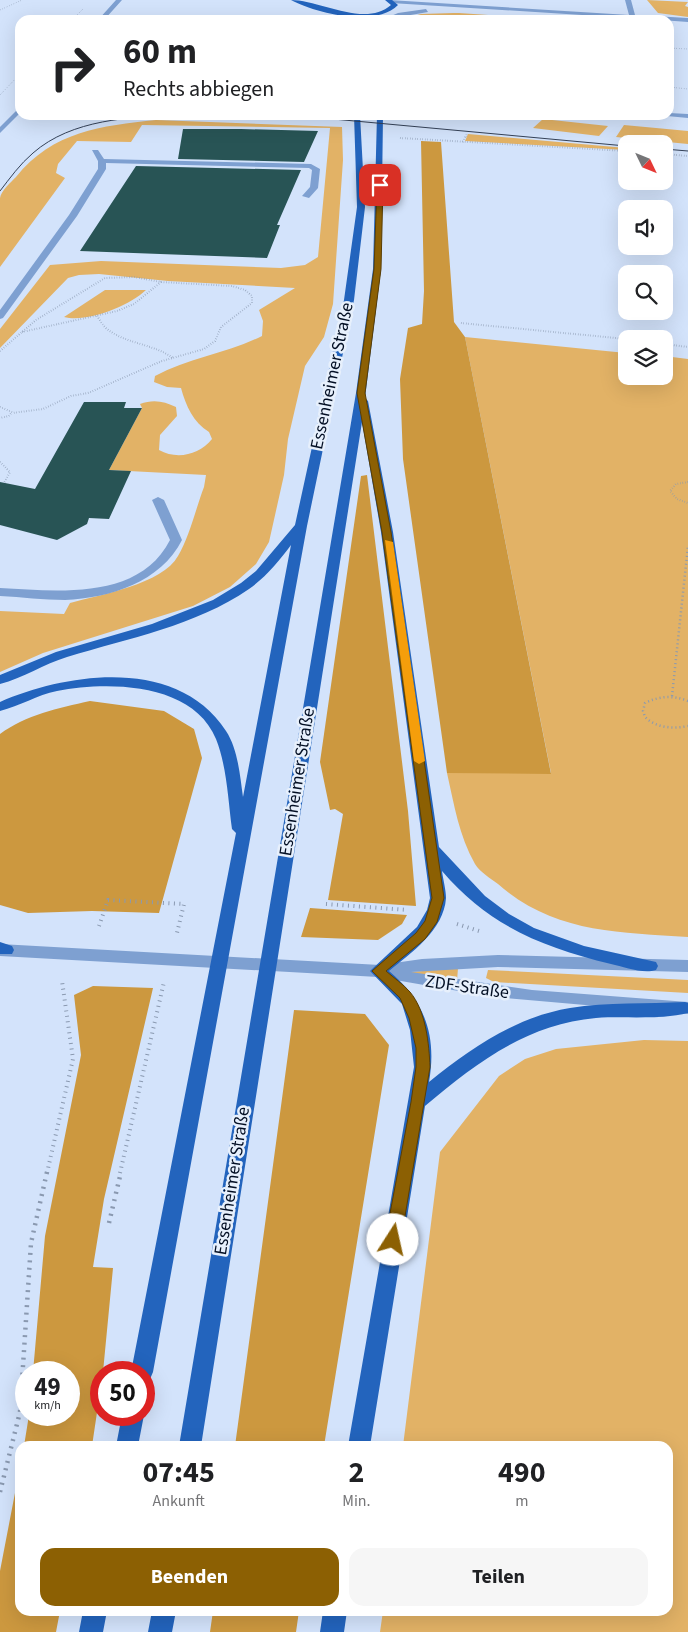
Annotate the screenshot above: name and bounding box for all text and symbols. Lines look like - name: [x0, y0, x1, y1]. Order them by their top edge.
- text: 60 m: [123, 27, 197, 77]
- icon: right: [40, 35, 105, 100]
- text: Rechts abbiegen: [123, 73, 274, 105]
- north arrow: [618, 135, 672, 190]
- map controls: [618, 135, 673, 385]
- pin: [359, 164, 401, 206]
- icon: arrive: [366, 171, 394, 199]
- button: sound: [618, 200, 673, 255]
- button: search: [618, 265, 673, 320]
- street label: Essenheimer Straße: [304, 300, 360, 452]
- button: layers: [618, 330, 673, 385]
- street label: Essenheimer Straße: [273, 706, 321, 858]
- street label: ZDF-Straße: [423, 969, 511, 1005]
- street label: Essenheimer Straße: [208, 1105, 256, 1257]
- position arrow: [366, 1213, 418, 1265]
- speed limit sign: 50: [90, 1361, 155, 1426]
- text: 49: [34, 1369, 61, 1405]
- text: km/h: [34, 1397, 61, 1414]
- text: 07:45: [142, 1451, 215, 1494]
- text: 2: [348, 1451, 364, 1494]
- text: 490: [498, 1451, 546, 1494]
- text: Ankunft: [153, 1490, 205, 1512]
- text: Min.: [342, 1490, 371, 1512]
- text: m: [515, 1490, 528, 1512]
- button: Beenden: [40, 1548, 339, 1606]
- button: Teilen: [349, 1548, 648, 1606]

